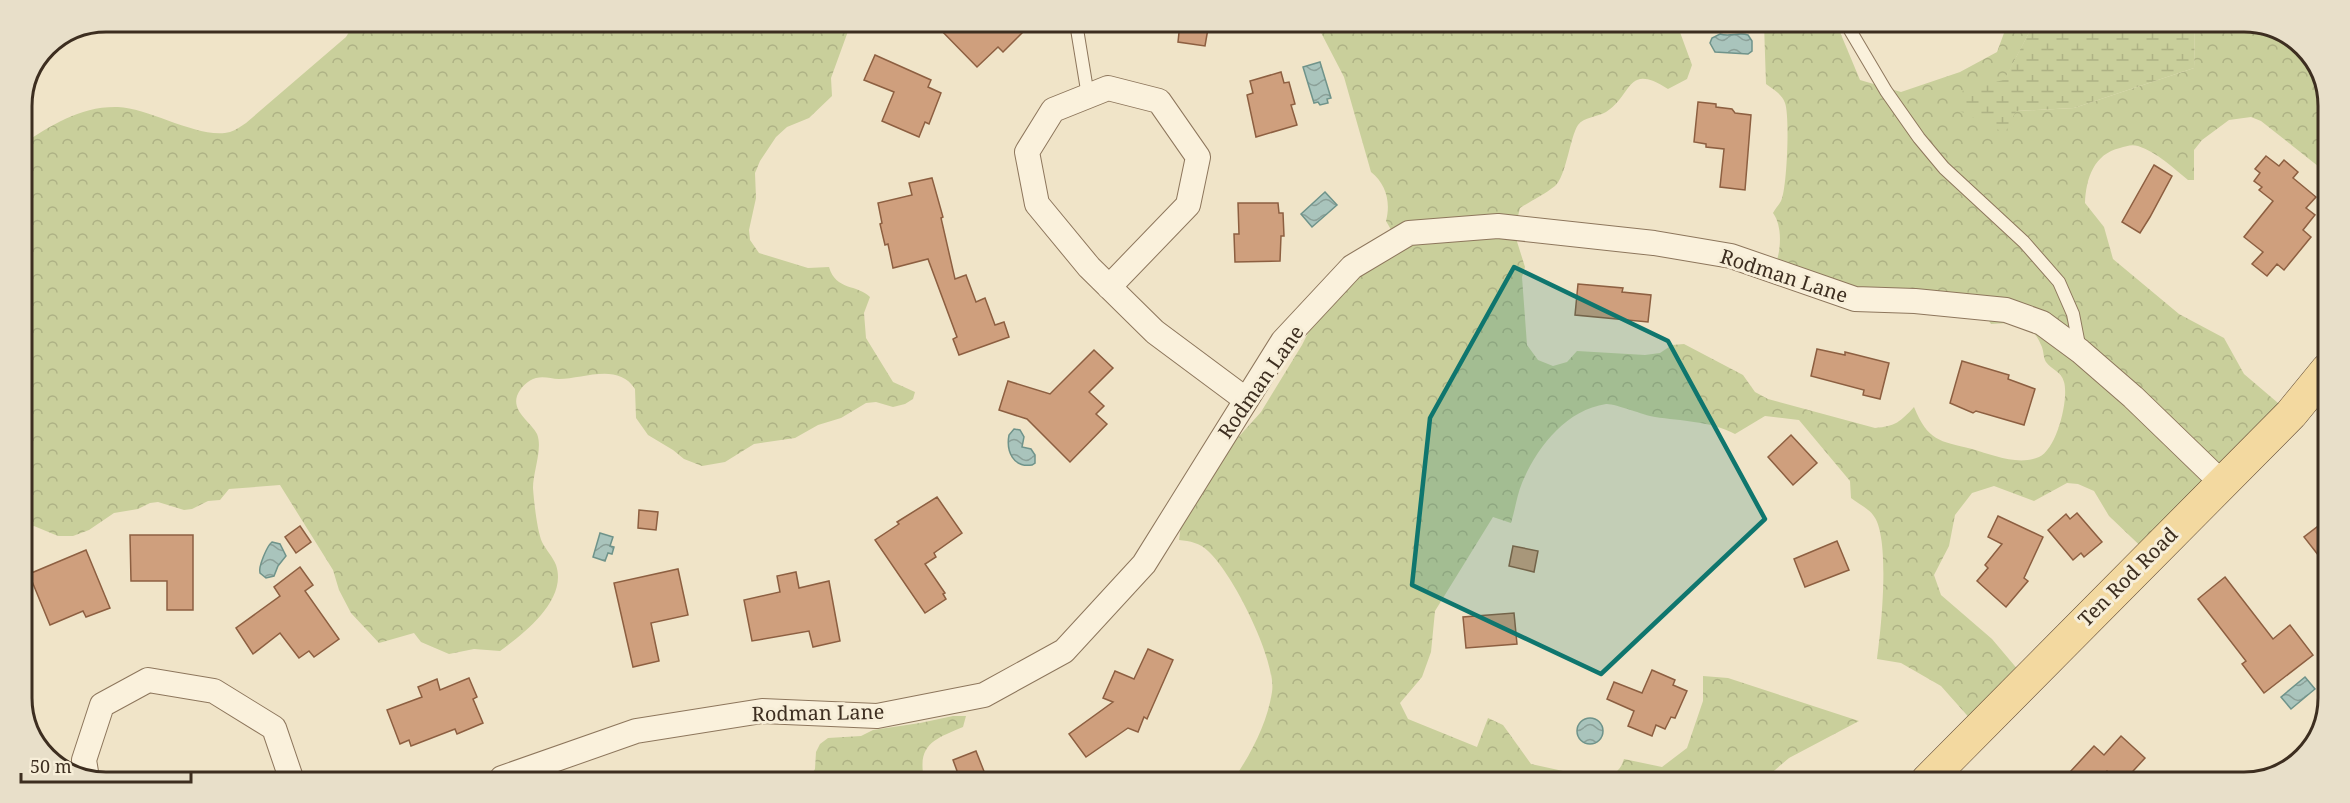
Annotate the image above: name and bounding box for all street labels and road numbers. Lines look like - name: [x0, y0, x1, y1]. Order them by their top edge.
- street label: Rodman Lane: [1717, 242, 1851, 309]
- street label: Rodman Lane: [1212, 320, 1310, 444]
- street label: Ten Rod Road: [2072, 521, 2183, 632]
- street label: Rodman Lane: [752, 698, 884, 727]

